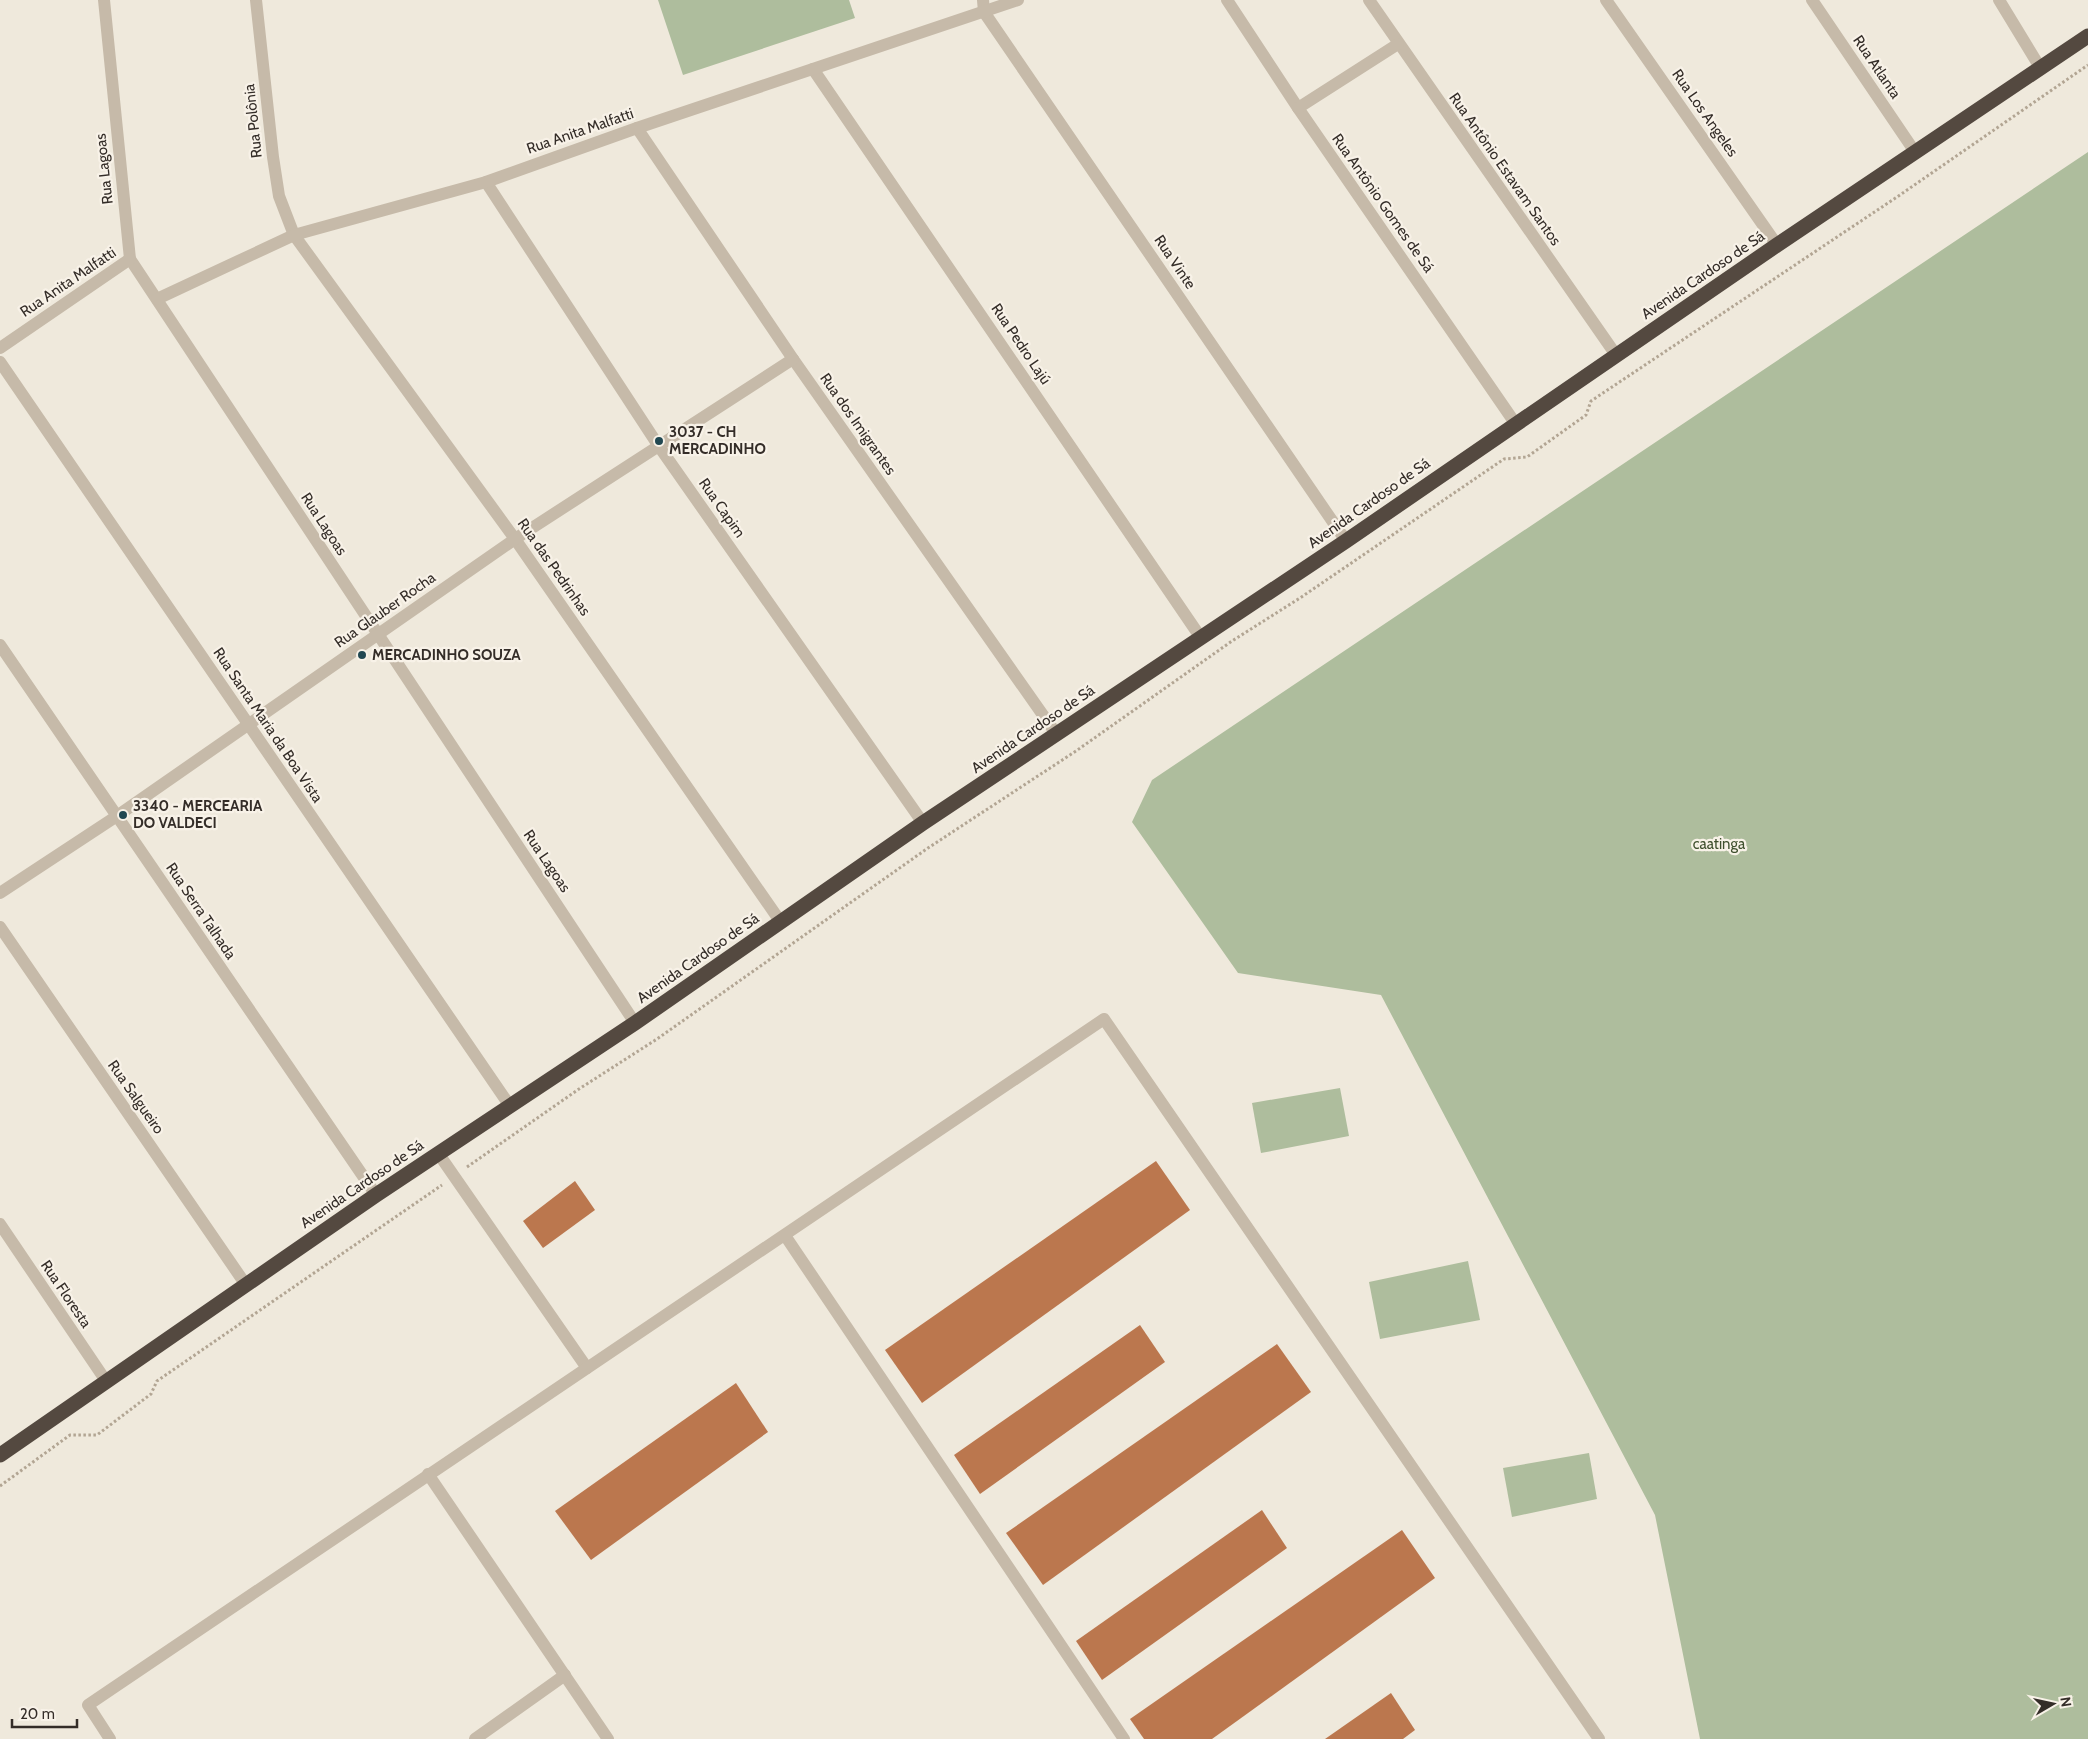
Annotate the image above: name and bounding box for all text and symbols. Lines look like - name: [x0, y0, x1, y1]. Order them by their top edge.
- street label: Rua Atlanta: [1849, 32, 1905, 103]
- street label: Rua Los Angeles: [1668, 66, 1742, 160]
- street label: Rua Polônia: [240, 82, 266, 159]
- street label: Rua Antônio Estavam Santos: [1445, 89, 1565, 249]
- street label: Rua Anita Malfatti: [524, 104, 636, 158]
- street label: Rua Antônio Gomes de Sá: [1328, 130, 1438, 276]
- street label: Rua Lagoas: [91, 133, 117, 205]
- street label: Avenida Cardoso de Sá: [1638, 227, 1769, 323]
- street label: Rua Vinte: [1150, 232, 1200, 293]
- street label: Rua Anita Malfatti: [17, 243, 119, 321]
- street label: Rua Pedro Lajú: [987, 300, 1055, 388]
- street label: Rua dos Imigrantes: [816, 370, 900, 478]
- place label: 3037 - CH MERCADINHO: [669, 423, 766, 458]
- marker: 3037 - CH MERCADINHO: [653, 435, 665, 447]
- street label: Avenida Cardoso de Sá: [1305, 454, 1434, 552]
- street label: Rua Capim: [695, 475, 749, 541]
- street label: Rua Lagoas: [297, 489, 351, 559]
- street label: Rua das Pedrinhas: [514, 515, 594, 619]
- street label: Rua Glauber Rocha: [331, 568, 440, 652]
- street label: Rua Santa Maria da Boa Vista: [209, 644, 327, 807]
- place label: MERCADINHO SOUZA: [372, 646, 521, 664]
- marker: MERCADINHO SOUZA: [356, 649, 368, 661]
- street label: Avenida Cardoso de Sá: [968, 681, 1099, 777]
- place label: 3340 - MERCEARIA DO VALDECI: [133, 797, 263, 832]
- marker: 3340 - MERCEARIA DO VALDECI: [117, 809, 129, 821]
- street label: Rua Lagoas: [520, 826, 574, 896]
- park label: caatinga: [1693, 835, 1746, 853]
- street label: Rua Serra Talhada: [162, 859, 240, 963]
- street label: Avenida Cardoso de Sá: [634, 909, 763, 1007]
- street label: Rua Salgueiro: [104, 1057, 168, 1137]
- street label: Avenida Cardoso de Sá: [297, 1136, 428, 1232]
- street label: Rua Floresta: [37, 1257, 96, 1332]
- north arrow: [2028, 1679, 2078, 1729]
- scale bar: [12, 1696, 78, 1728]
- text: N: [2056, 1696, 2076, 1708]
- text: 20 m: [20, 1705, 55, 1723]

